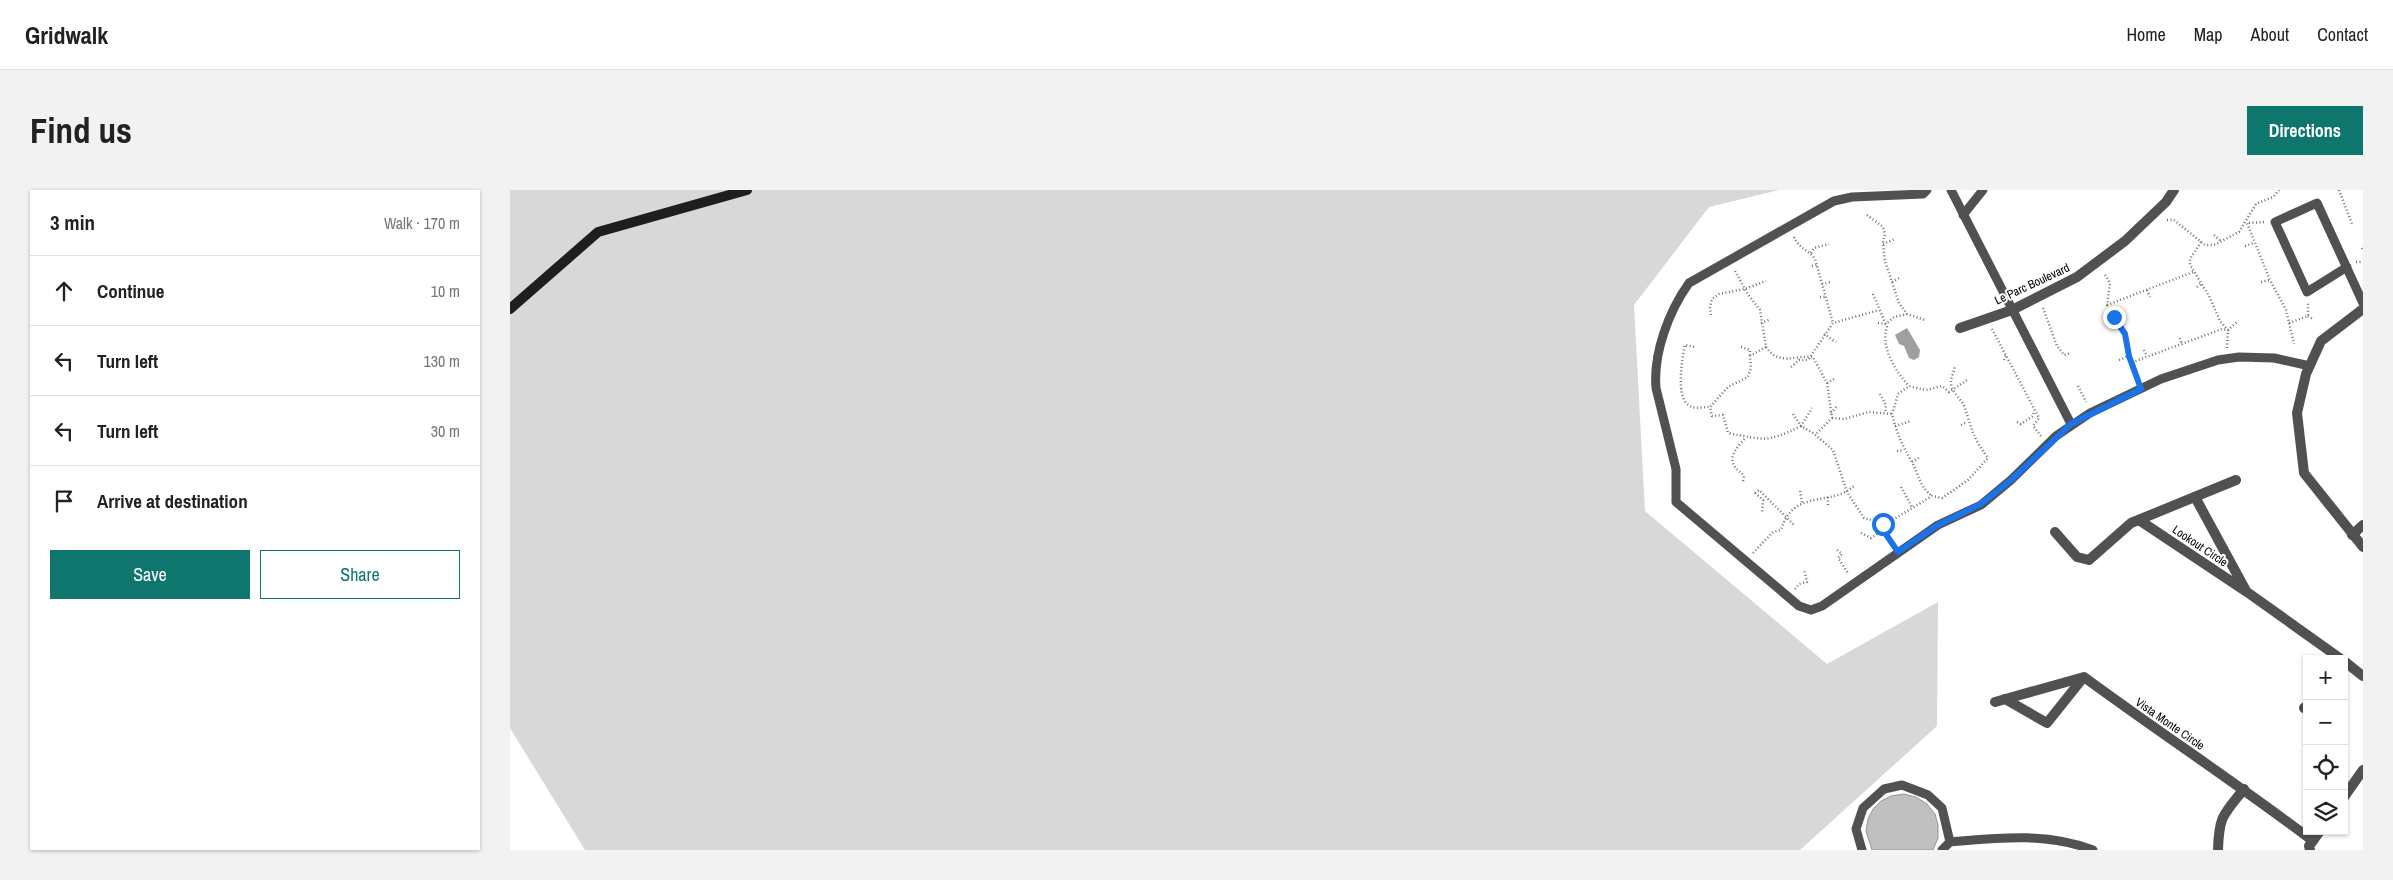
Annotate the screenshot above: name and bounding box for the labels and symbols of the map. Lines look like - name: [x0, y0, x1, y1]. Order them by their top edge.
- street label: Le Parc Boulevard: [1992, 260, 2072, 308]
- route end: [2103, 306, 2126, 329]
- route start: [1872, 513, 1895, 536]
- street label: Lookout Circle: [2169, 522, 2231, 570]
- street label: Vista Monte Circle: [2132, 694, 2208, 754]

